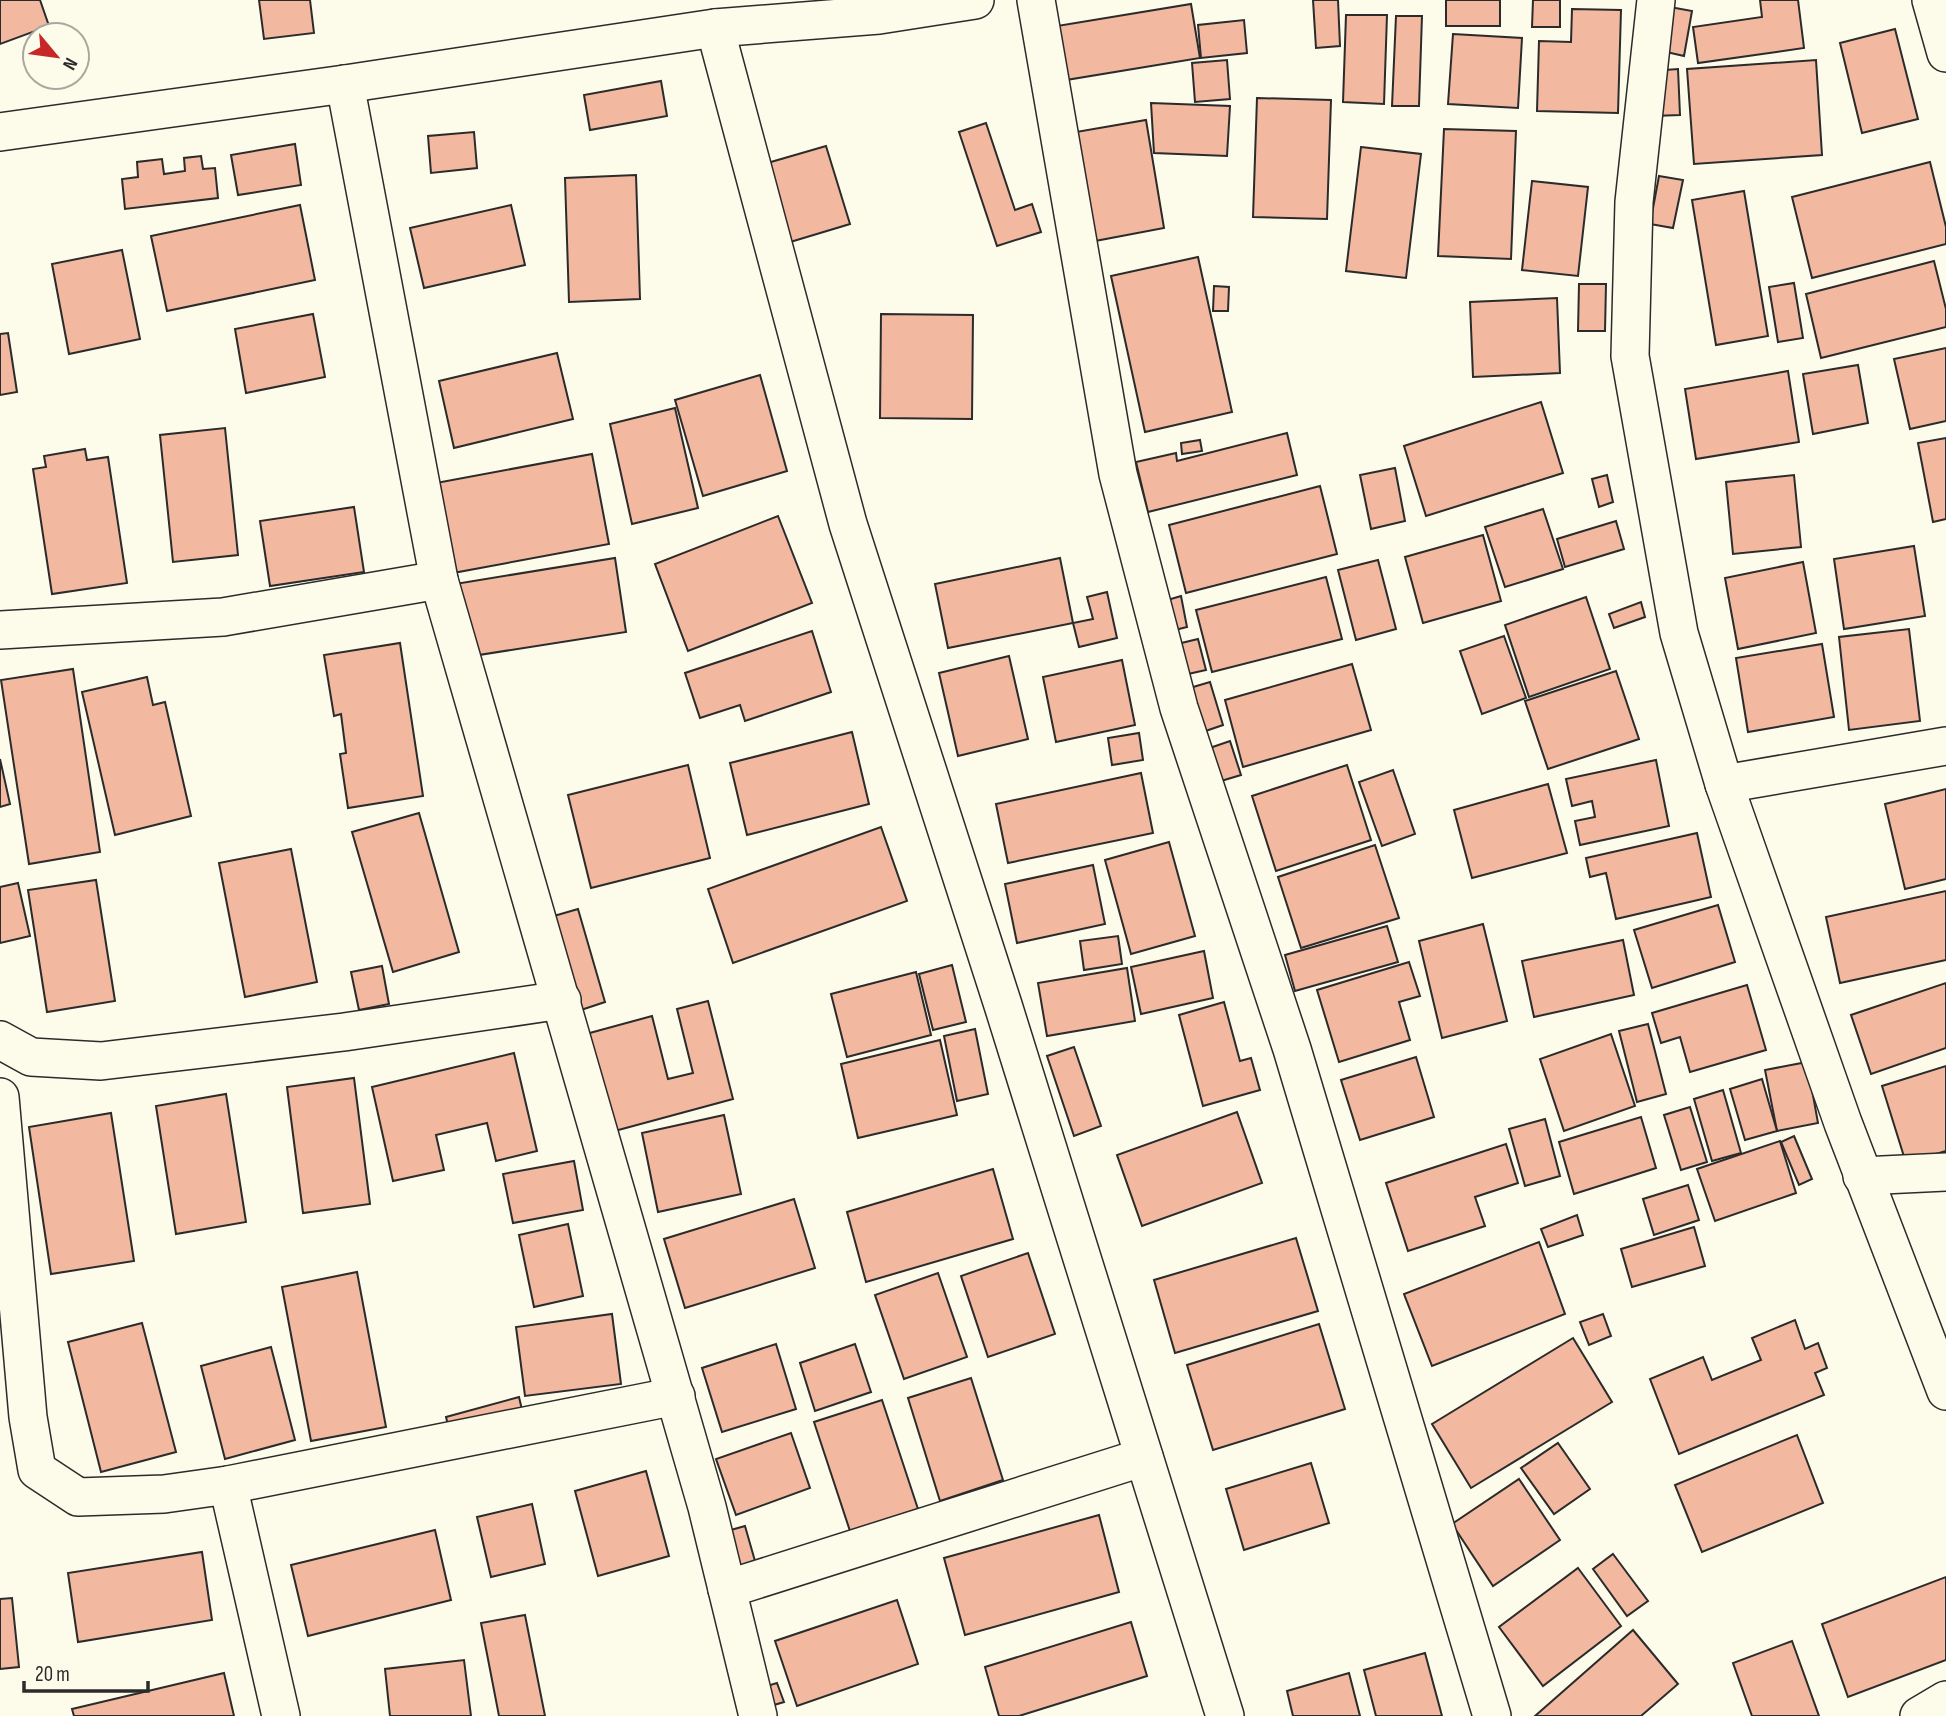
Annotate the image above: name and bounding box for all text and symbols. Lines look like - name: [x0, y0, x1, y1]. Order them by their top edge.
- north arrow: [21, 21, 91, 91]
- text: N: [57, 53, 82, 74]
- scale bar: [24, 1650, 149, 1694]
- text: 20 m: [35, 1662, 70, 1687]

